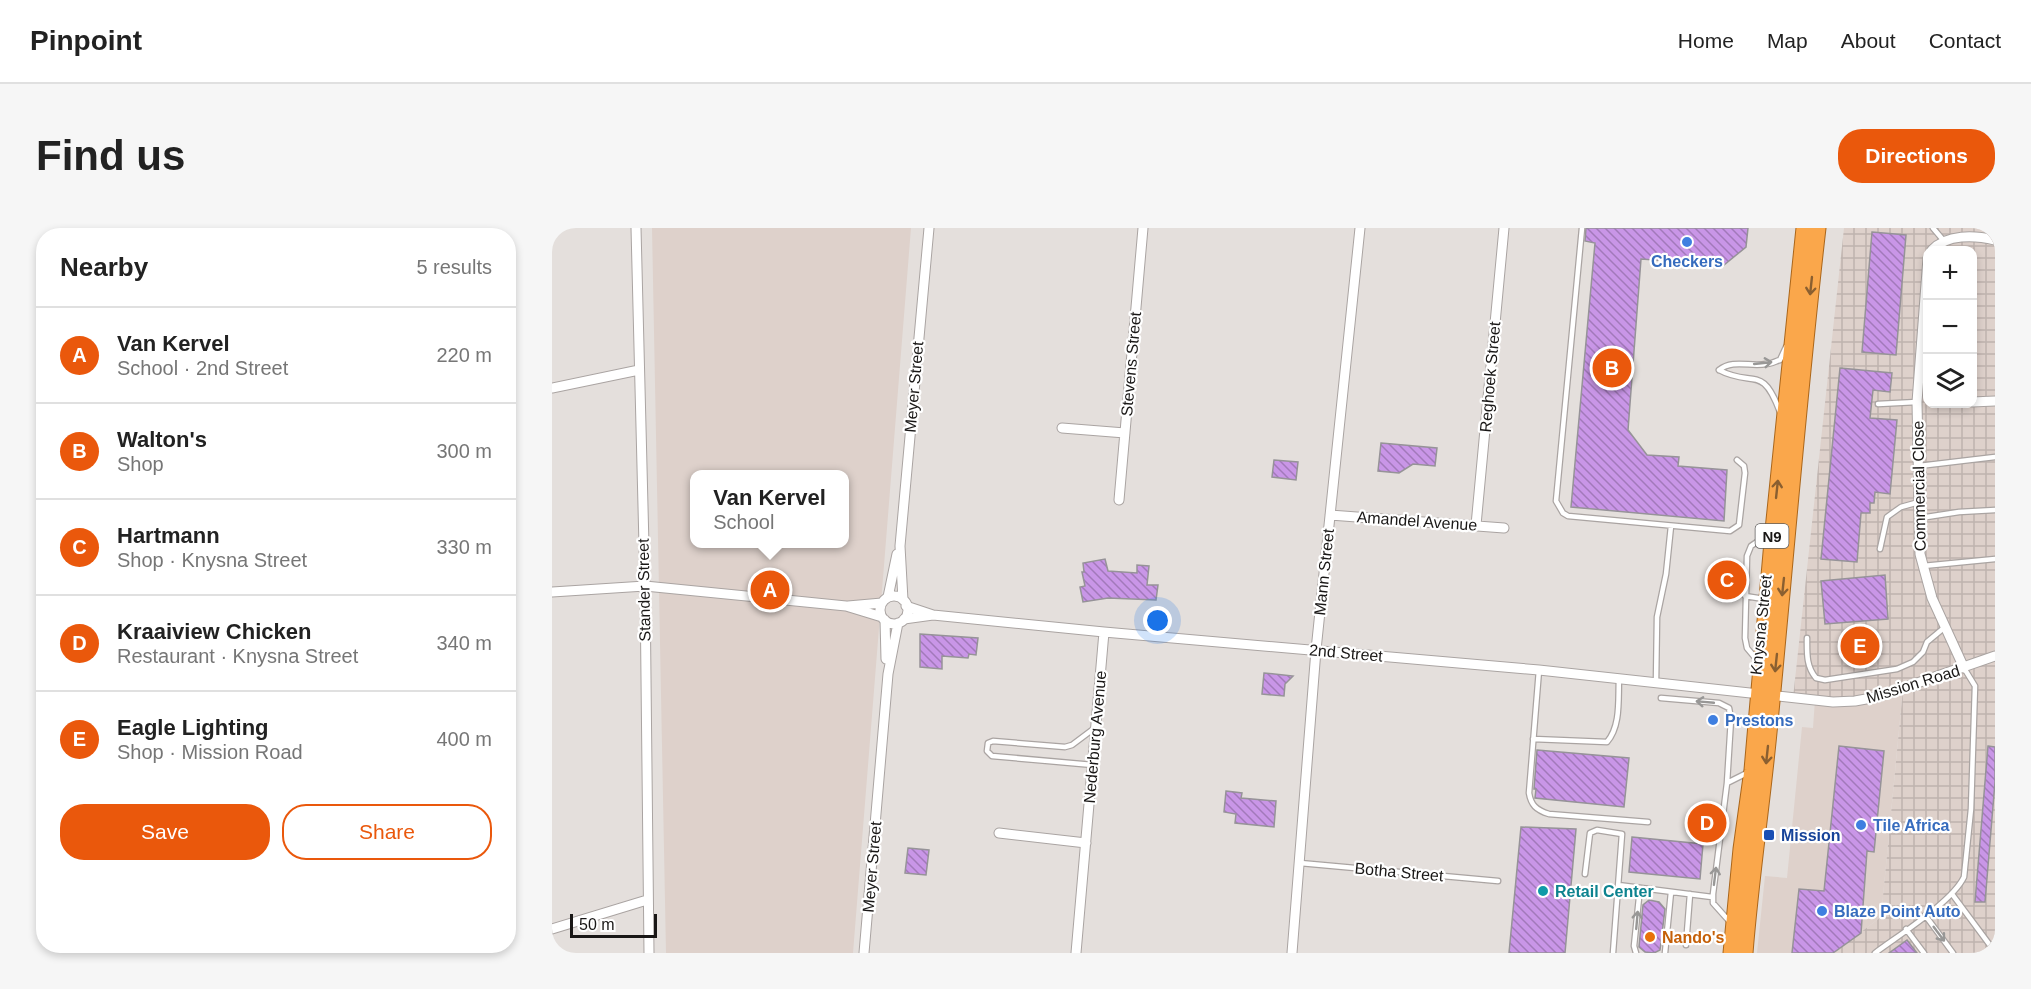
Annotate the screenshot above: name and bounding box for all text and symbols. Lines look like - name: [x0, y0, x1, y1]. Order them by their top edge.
- text: Pinpoint: [30, 25, 142, 56]
- text: Home: [1678, 29, 1734, 52]
- text: Map: [1767, 29, 1808, 52]
- text: About: [1841, 29, 1896, 52]
- text: Contact: [1929, 29, 2001, 52]
- button: Directions: [1838, 129, 1995, 183]
- text: Find us: [36, 132, 185, 179]
- marker: Checkers: [1680, 235, 1694, 249]
- map controls: [1923, 246, 1977, 408]
- button: +: [1923, 246, 1977, 300]
- text: Nearby: [60, 252, 148, 282]
- place label: Checkers: [1651, 253, 1723, 270]
- text: 5 results: [416, 256, 492, 278]
- one-way arrow: [1805, 276, 1816, 296]
- button: −: [1923, 300, 1977, 354]
- street label: Stevens Street: [1118, 310, 1144, 417]
- street label: Reghoek Street: [1477, 320, 1503, 433]
- text: Van Kervel: [117, 331, 230, 356]
- street label: Meyer Street: [902, 340, 927, 433]
- text: A: [72, 344, 87, 366]
- text: 220 m: [436, 344, 492, 366]
- pin: B: [1592, 346, 1632, 390]
- button: layers: [1923, 354, 1977, 408]
- text: School · 2nd Street: [117, 357, 288, 379]
- one-way arrow: [1753, 358, 1773, 369]
- street label: Commercial Close: [1909, 420, 1929, 551]
- text: Walton's: [117, 427, 207, 452]
- text: B: [72, 440, 87, 462]
- text: 300 m: [436, 440, 492, 462]
- text: Shop: [117, 453, 164, 475]
- popup: [690, 470, 849, 548]
- one-way arrow: [1772, 480, 1783, 500]
- text: Van Kervel: [713, 485, 826, 510]
- street label: Amandel Avenue: [1356, 508, 1478, 534]
- text: School: [713, 511, 774, 533]
- text: Hartmann: [117, 523, 220, 548]
- road number: N9: [1756, 524, 1788, 548]
- street label: Mann Street: [1311, 527, 1337, 616]
- text: C: [72, 536, 87, 558]
- text: 330 m: [436, 536, 492, 558]
- street label: Stander Street: [635, 538, 653, 642]
- text: Shop · Knysna Street: [117, 549, 307, 571]
- pin: C: [1708, 558, 1746, 602]
- pin: A: [750, 568, 790, 613]
- street label: Knysna Street: [1747, 574, 1775, 676]
- one-way arrow: [1777, 577, 1788, 597]
- your location: [1143, 606, 1172, 635]
- text: Kraaiview Chicken: [117, 619, 311, 644]
- pin: E: [1840, 624, 1880, 668]
- text: D: [72, 632, 87, 654]
- text: 340 m: [436, 632, 492, 654]
- street label: 2nd Street: [1308, 641, 1384, 665]
- text: Restaurant · Knysna Street: [117, 645, 358, 667]
- one-way arrow: [1770, 652, 1781, 672]
- street label: Mission Road: [1864, 662, 1962, 706]
- street label: Nederburg Avenue: [1081, 670, 1109, 804]
- one-way arrow: [1696, 696, 1716, 707]
- place label: Prestons: [1725, 712, 1794, 729]
- marker: Prestons: [1706, 713, 1720, 727]
- text: Eagle Lighting: [117, 715, 269, 740]
- text: E: [73, 728, 86, 750]
- text: 400 m: [436, 728, 492, 750]
- text: Shop · Mission Road: [117, 741, 303, 763]
- one-way arrow: [1761, 744, 1772, 764]
- pin: D: [1688, 800, 1726, 846]
- button: Save: [60, 804, 270, 860]
- button: Share: [282, 804, 492, 860]
- place label: Tile Africa: [1873, 817, 1950, 834]
- marker: Tile Africa: [1854, 818, 1868, 832]
- street label: Meyer Street: [860, 820, 885, 913]
- place label: Mission: [1781, 827, 1841, 844]
- marker: Mission: [1762, 828, 1776, 842]
- street label: Botha Street: [1354, 860, 1445, 884]
- one-way arrow: [1710, 866, 1721, 886]
- place label: Retail Center: [1555, 883, 1654, 900]
- marker: Retail Center: [1536, 884, 1550, 898]
- place label: Blaze Point Auto: [1834, 903, 1961, 920]
- marker: Blaze Point Auto: [1815, 904, 1829, 918]
- scale bar: [570, 911, 657, 938]
- one-way arrow: [1632, 911, 1643, 931]
- text: 50 m: [579, 916, 615, 933]
- one-way arrow: [1932, 926, 1945, 942]
- place label: Nando's: [1662, 929, 1725, 946]
- marker: Nando's: [1643, 930, 1657, 944]

